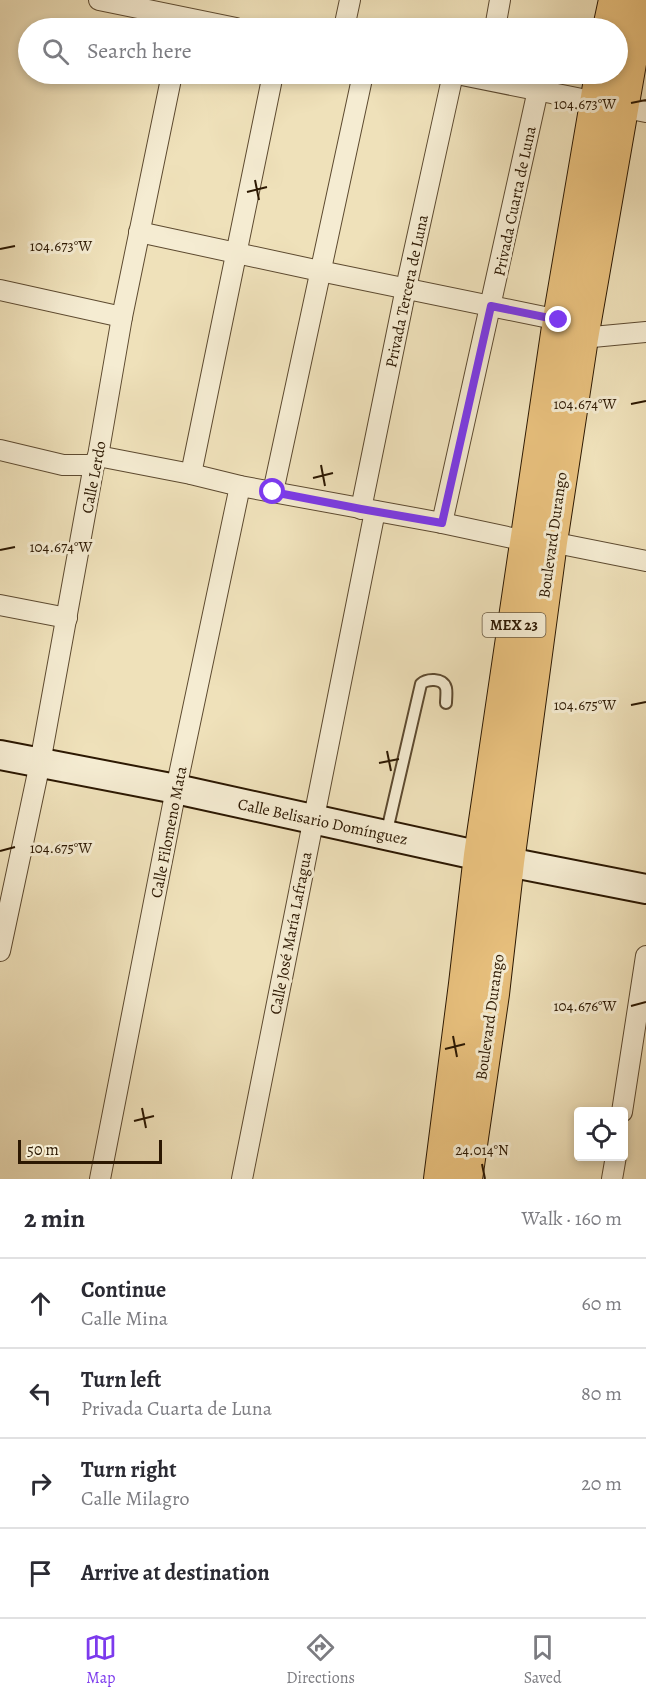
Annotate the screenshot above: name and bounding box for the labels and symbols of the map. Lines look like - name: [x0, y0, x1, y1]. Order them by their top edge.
- text: 104.673°W: [554, 94, 616, 114]
- street label: Privada Cuarta de Luna: [488, 124, 542, 278]
- street label: Privada Tercera de Luna: [380, 212, 434, 370]
- text: 104.673°W: [30, 236, 92, 256]
- route end: [545, 306, 571, 332]
- text: 104.674°W: [553, 394, 617, 414]
- street label: Calle Lerdo: [76, 439, 112, 515]
- street label: Boulevard Durango: [533, 471, 573, 600]
- route start: [259, 478, 285, 504]
- text: 104.674°W: [29, 537, 93, 557]
- road number: MEX 23: [482, 613, 546, 637]
- text: 104.675°W: [554, 695, 616, 715]
- street label: Calle Filomeno Mata: [145, 764, 193, 900]
- street label: Calle Belisario Domínguez: [236, 793, 410, 851]
- text: 104.675°W: [30, 838, 92, 858]
- street label: Calle José María Lafragua: [264, 849, 318, 1017]
- street label: Boulevard Durango: [470, 953, 510, 1082]
- text: 104.676°W: [553, 996, 617, 1016]
- scale bar: [18, 1137, 162, 1164]
- text: 24.014°N: [455, 1140, 509, 1160]

